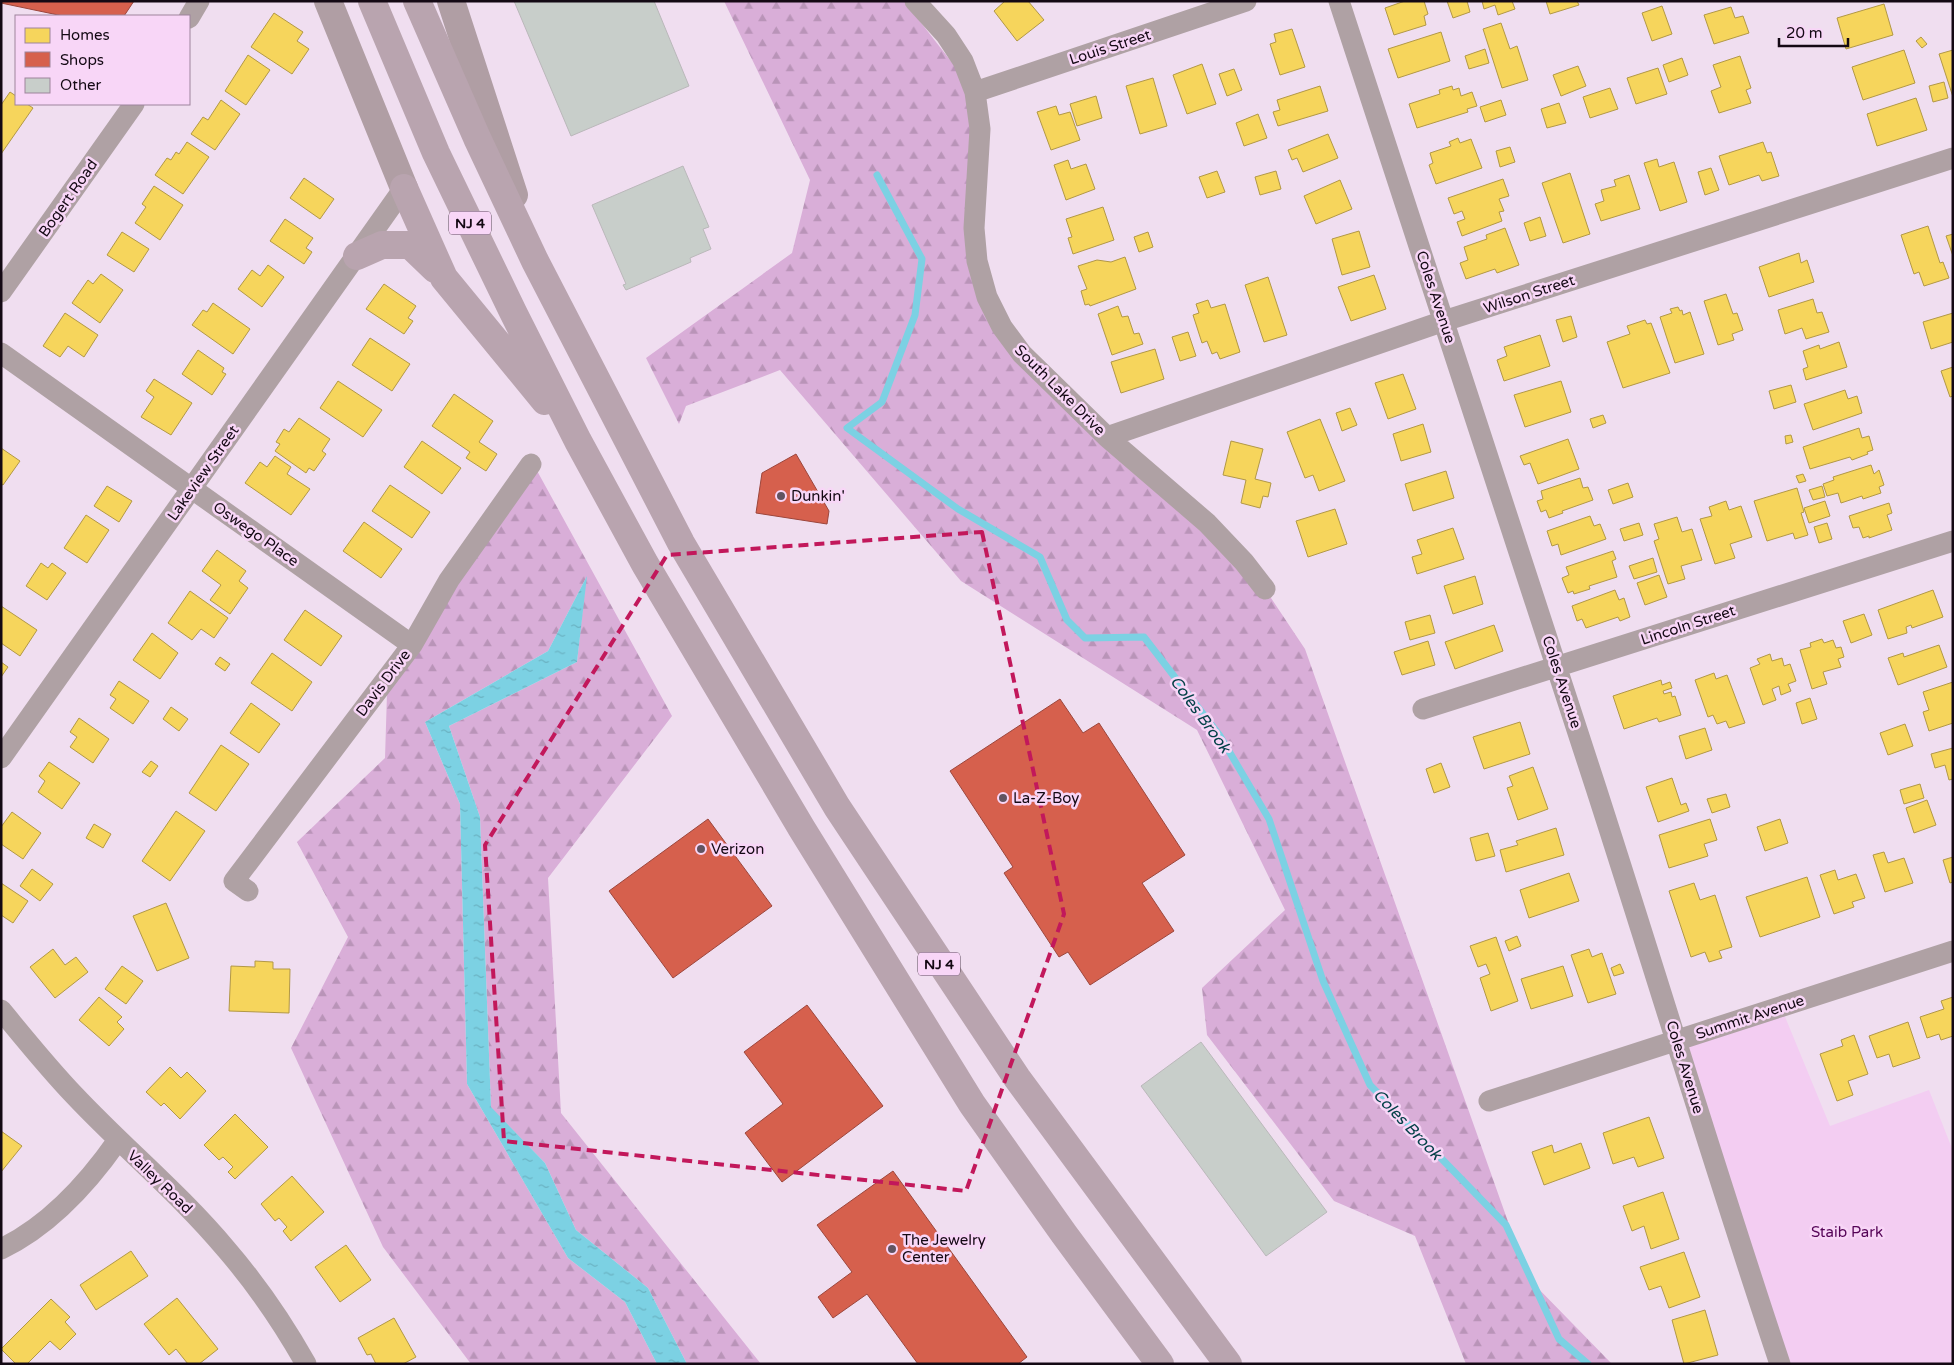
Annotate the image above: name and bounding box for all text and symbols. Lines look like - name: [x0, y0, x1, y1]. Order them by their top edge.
- legend: [15, 15, 190, 105]
- scale bar: [1779, 15, 1848, 47]
- text: 20 m: [1786, 24, 1823, 42]
- street label: Louis Street: [1067, 25, 1153, 69]
- text: Homes: [60, 26, 110, 44]
- text: Shops: [60, 51, 104, 69]
- text: Other: [60, 76, 102, 94]
- street label: Bogert Road: [35, 156, 101, 240]
- road number: NJ 4: [449, 212, 491, 234]
- street label: Coles Avenue: [1413, 248, 1459, 346]
- street label: Wilson Street: [1481, 271, 1577, 317]
- street label: South Lake Drive: [1011, 341, 1109, 439]
- street label: Lakeview Street: [163, 422, 243, 524]
- place label: Dunkin': [791, 487, 845, 505]
- marker: Dunkin': [775, 490, 787, 502]
- street label: Oswego Place: [210, 498, 302, 570]
- street label: Lincoln Street: [1639, 601, 1738, 649]
- street label: Coles Avenue: [1539, 633, 1585, 731]
- street label: Davis Drive: [352, 646, 414, 720]
- water label: Coles Brook: [1165, 672, 1236, 758]
- place label: La-Z-Boy: [1013, 789, 1079, 807]
- marker: La-Z-Boy: [997, 792, 1009, 804]
- place label: Verizon: [711, 840, 764, 858]
- marker: Verizon: [695, 843, 707, 855]
- road number: NJ 4: [918, 952, 960, 976]
- street label: Summit Avenue: [1694, 991, 1806, 1043]
- street label: Coles Avenue: [1662, 1018, 1708, 1116]
- water label: Coles Brook: [1369, 1085, 1447, 1165]
- street label: Valley Road: [124, 1147, 196, 1217]
- park label: Staib Park: [1811, 1223, 1883, 1241]
- place label: The Jewelry Center: [902, 1231, 986, 1266]
- marker: The Jewelry Center: [886, 1243, 898, 1255]

